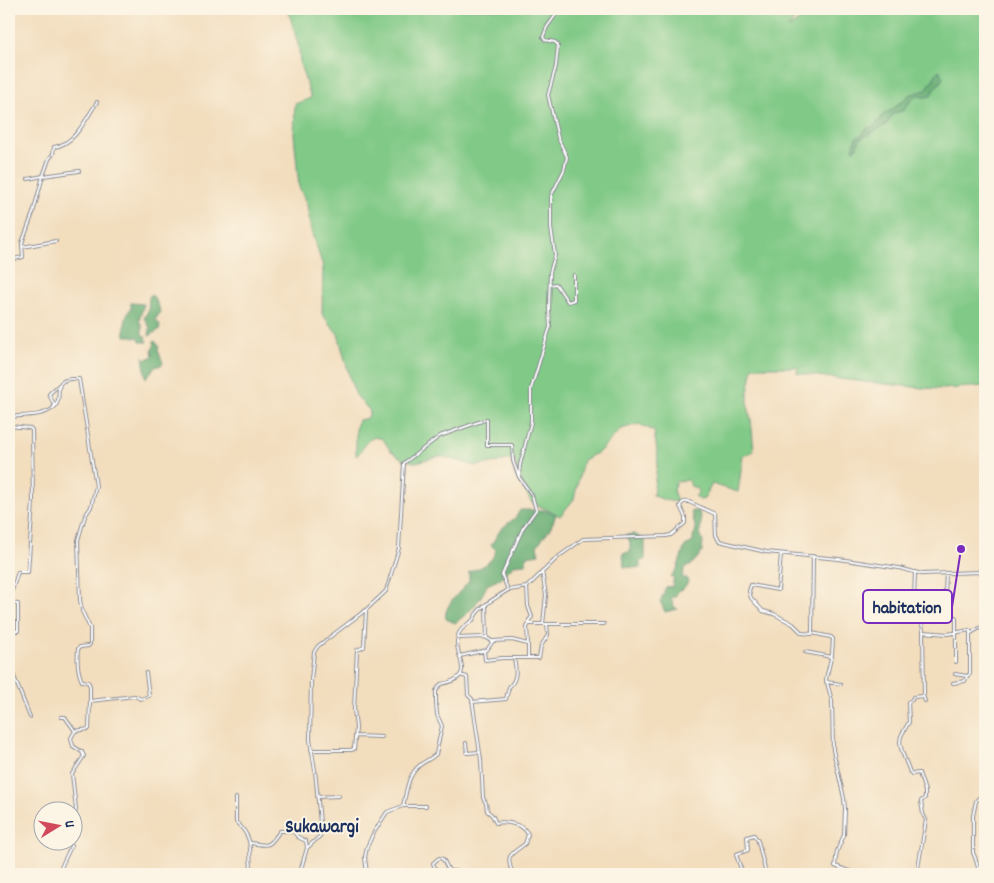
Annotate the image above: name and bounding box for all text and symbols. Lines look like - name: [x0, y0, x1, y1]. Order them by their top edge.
- callout: habitation: [863, 590, 952, 623]
- text: habitation: [872, 597, 942, 622]
- north arrow: [32, 800, 82, 850]
- district label: Sukawargi: [285, 815, 359, 842]
- text: U: [58, 819, 79, 829]

